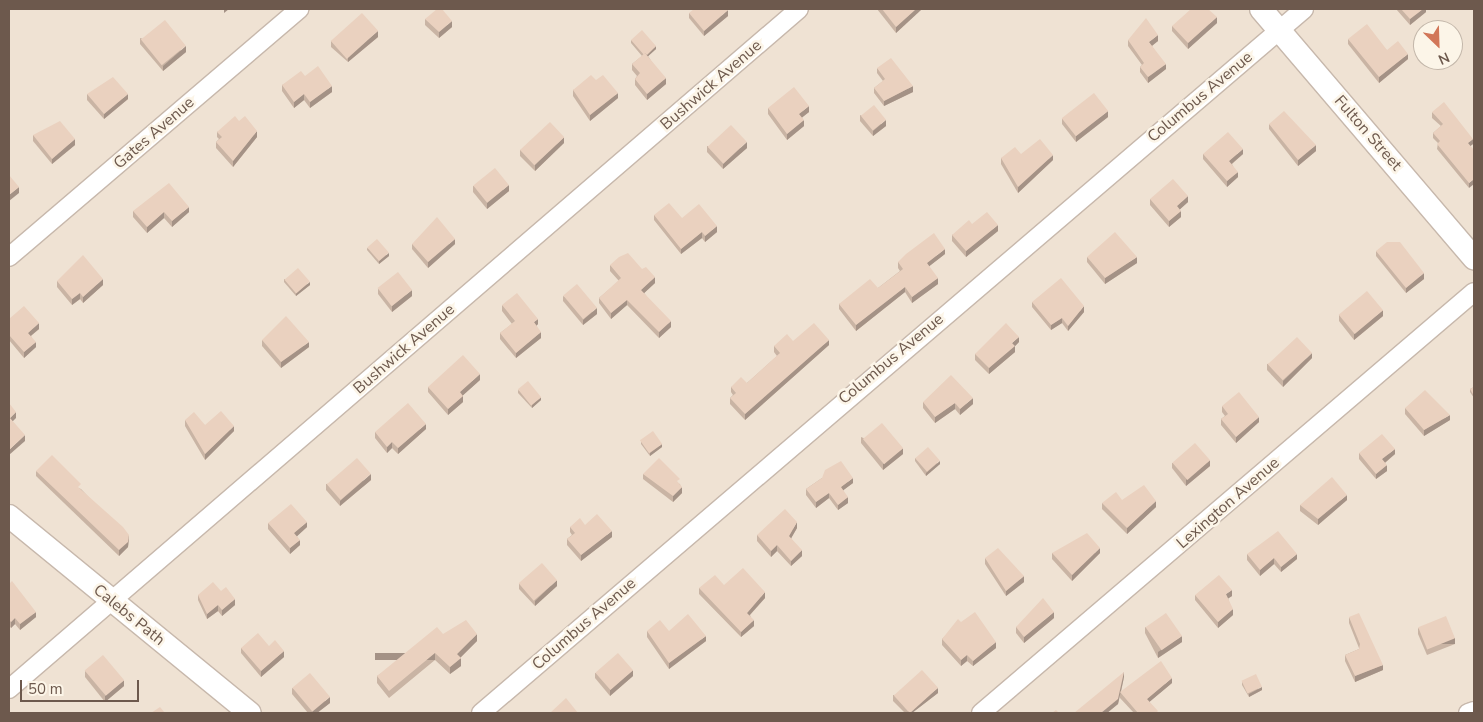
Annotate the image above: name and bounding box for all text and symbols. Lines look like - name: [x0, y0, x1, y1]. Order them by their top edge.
- north arrow: [1413, 20, 1463, 70]
- street label: Bushwick Avenue: [657, 36, 765, 134]
- text: N: [1435, 47, 1453, 69]
- street label: Columbus Avenue: [1144, 48, 1256, 146]
- street label: Fulton Street: [1330, 91, 1406, 175]
- street label: Gates Avenue: [110, 93, 198, 173]
- street label: Bushwick Avenue: [350, 300, 458, 398]
- street label: Columbus Avenue: [835, 310, 947, 408]
- street label: Lexington Avenue: [1173, 453, 1283, 553]
- street label: Columbus Avenue: [528, 574, 640, 674]
- street label: Calebs Path: [89, 580, 169, 650]
- scale bar: [22, 670, 141, 702]
- text: 50 m: [28, 679, 63, 699]

